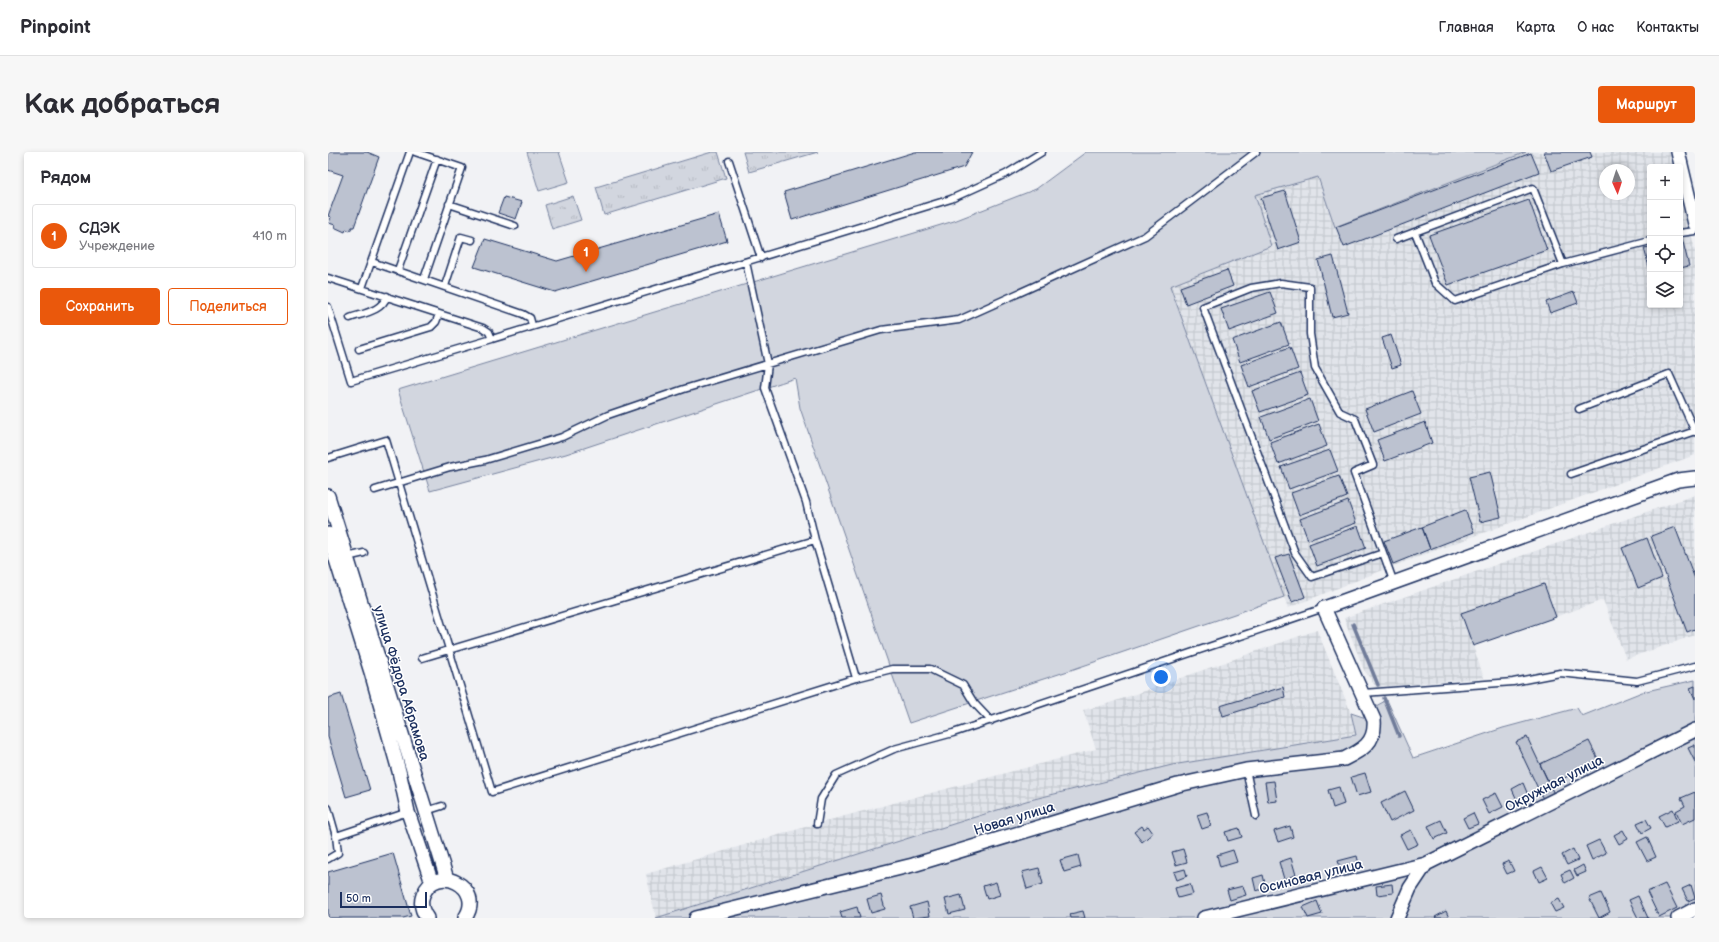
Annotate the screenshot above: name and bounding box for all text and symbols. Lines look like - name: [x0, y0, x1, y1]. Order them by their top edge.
- text: Pinpoint: [20, 16, 91, 39]
- text: Главная: [1439, 19, 1494, 36]
- text: Карта: [1516, 19, 1555, 36]
- text: О нас: [1577, 19, 1614, 36]
- text: Контакты: [1636, 19, 1699, 36]
- button: Маршрут: [1598, 86, 1695, 123]
- text: Как добраться: [24, 88, 221, 121]
- north arrow: [1599, 164, 1635, 200]
- map controls: [1647, 164, 1683, 308]
- button: +: [1647, 164, 1683, 200]
- text: Рядом: [40, 168, 91, 188]
- button: −: [1647, 200, 1683, 236]
- text: СДЭК: [79, 219, 120, 238]
- text: 1: [51, 228, 57, 244]
- text: 410 m: [252, 228, 287, 244]
- button: locate: [1647, 236, 1683, 272]
- text: Учреждение: [79, 238, 155, 254]
- pin: 1: [573, 239, 599, 272]
- button: layers: [1647, 272, 1683, 308]
- button: Сохранить: [40, 288, 160, 325]
- button: Поделиться: [168, 288, 288, 325]
- street label: улица Фёдора Абрамова: [370, 604, 433, 763]
- your location: [1151, 667, 1171, 687]
- street label: Окружная улица: [1502, 751, 1607, 816]
- street label: Новая улица: [972, 798, 1057, 839]
- street label: Осиновая улица: [1258, 855, 1365, 898]
- scale bar: [340, 890, 427, 909]
- text: 50 m: [346, 892, 371, 905]

